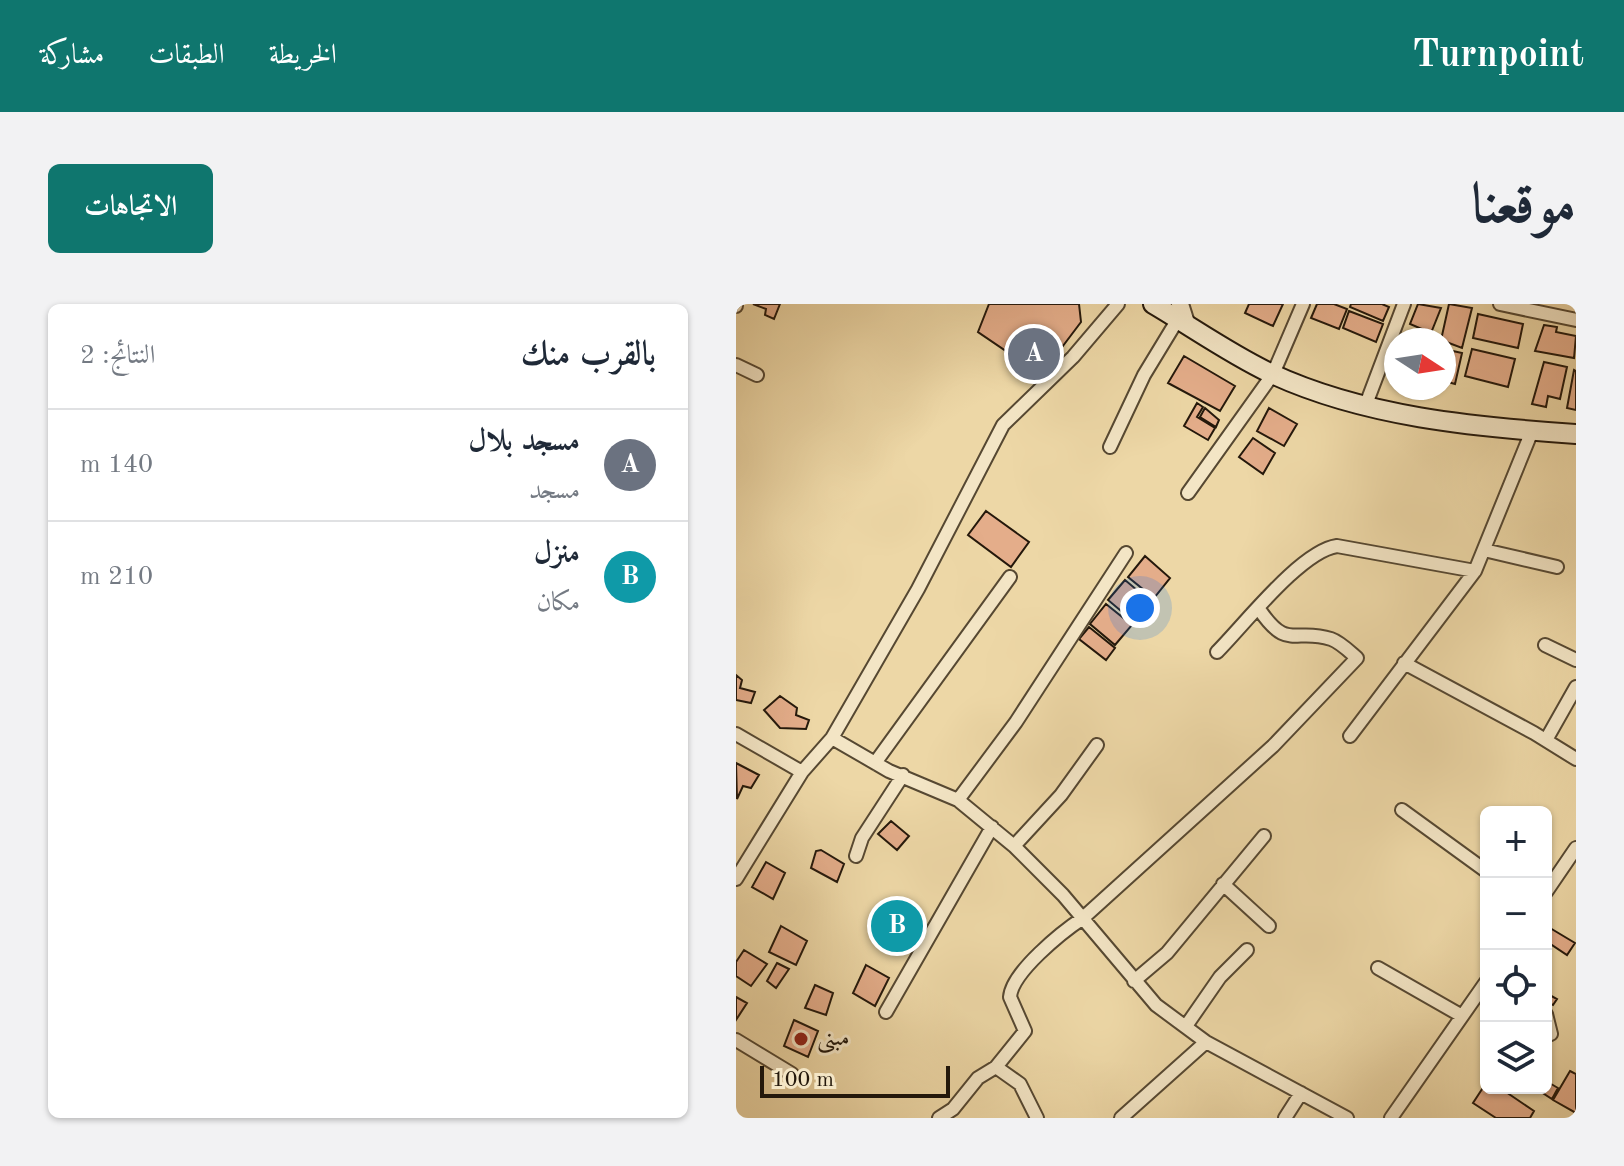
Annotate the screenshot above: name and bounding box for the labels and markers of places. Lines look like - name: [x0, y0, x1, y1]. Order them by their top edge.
- pin: A: [1008, 324, 1060, 384]
- pin: B: [871, 896, 923, 956]
- place label: مبنى: [817, 1027, 850, 1054]
- marker: مبنى: [792, 1030, 810, 1048]

